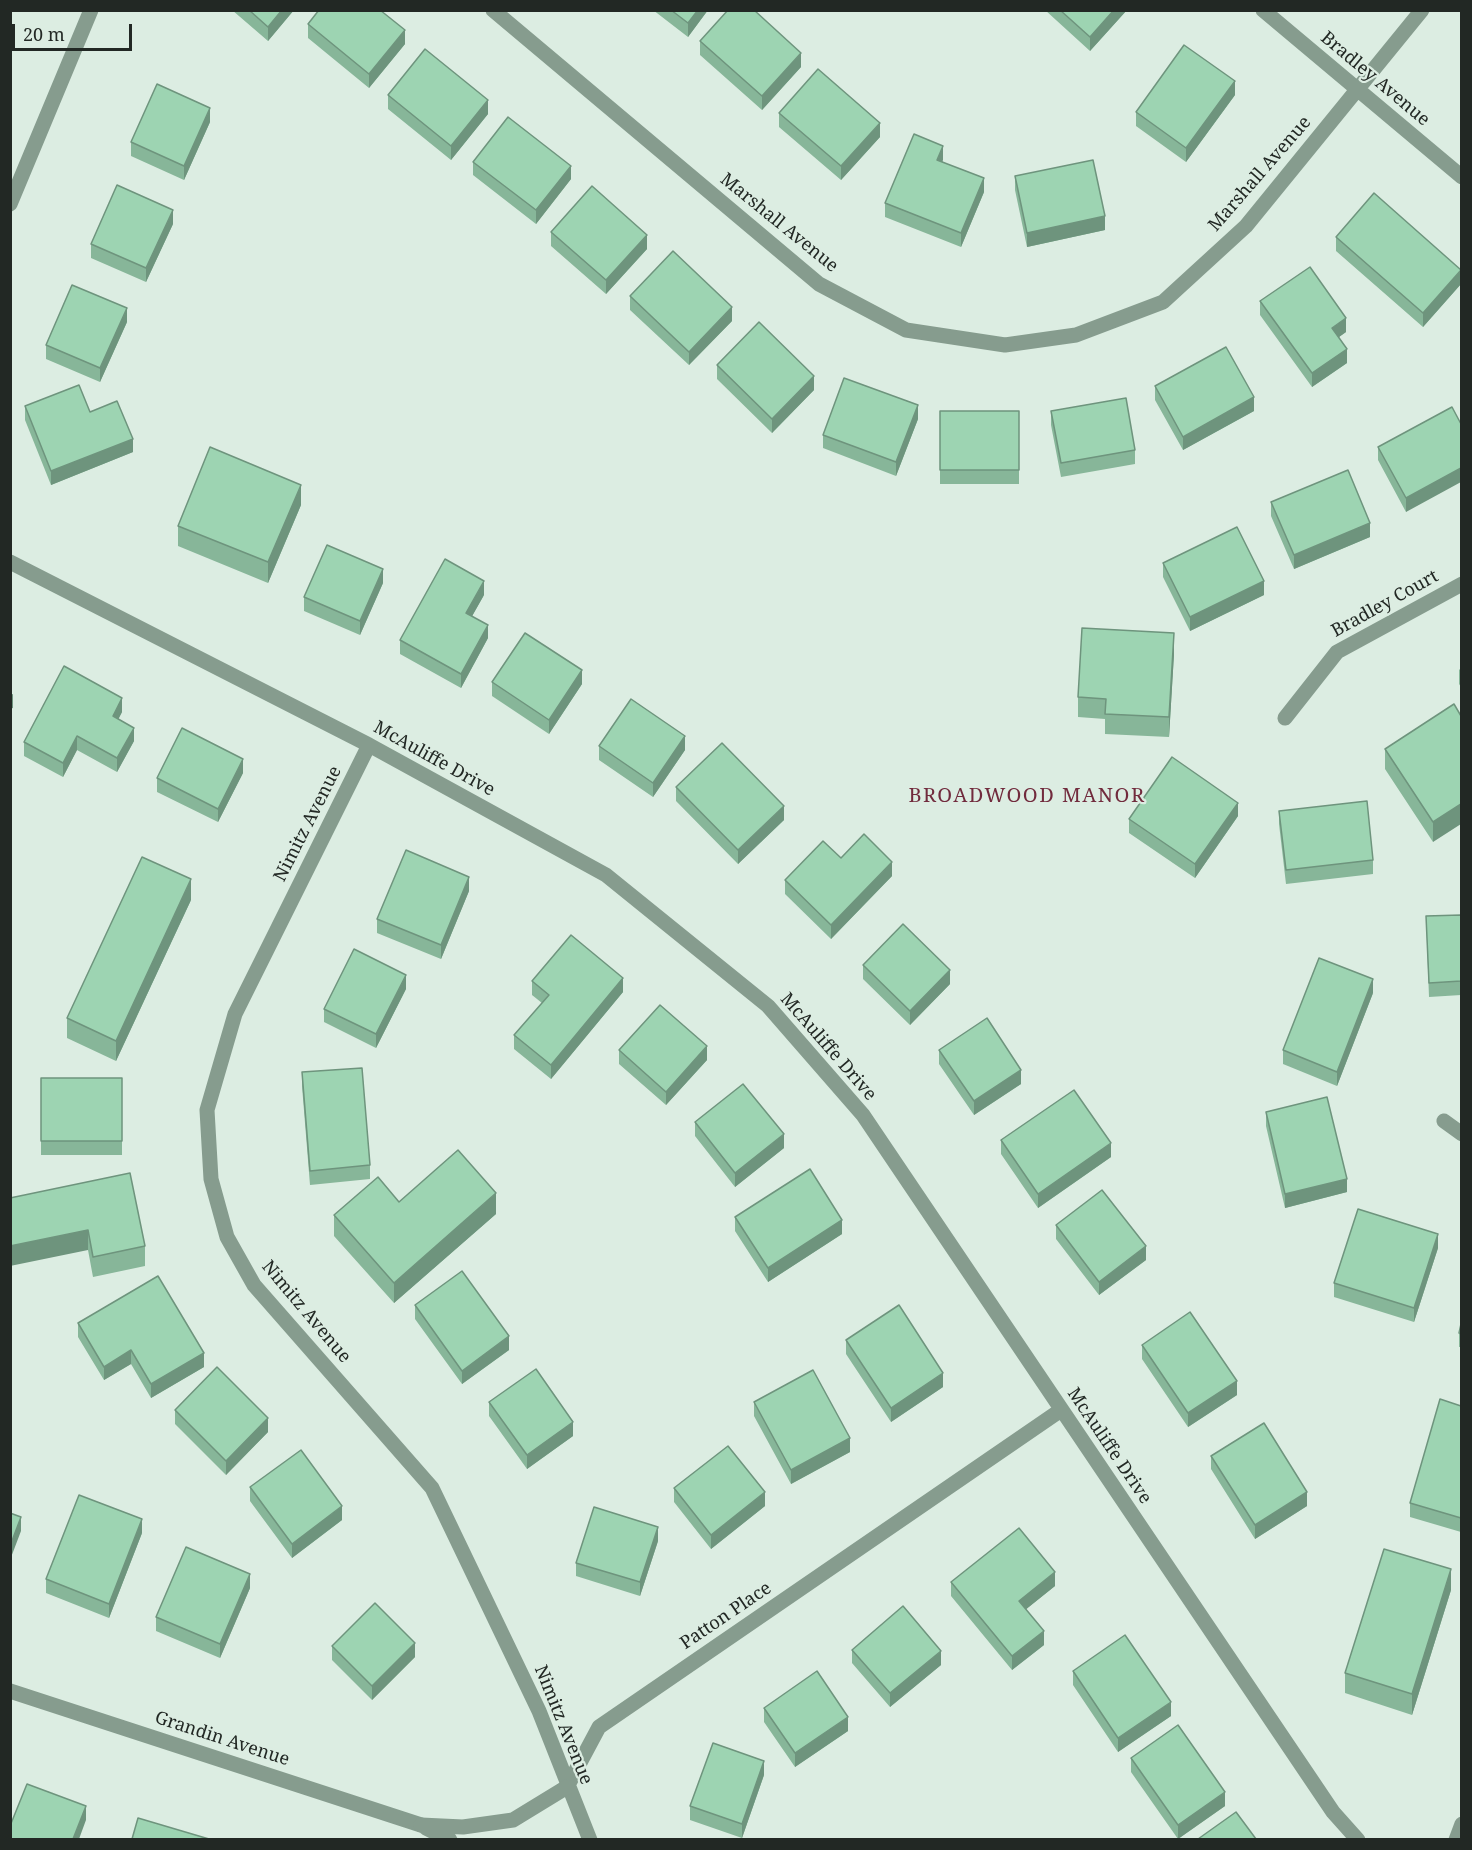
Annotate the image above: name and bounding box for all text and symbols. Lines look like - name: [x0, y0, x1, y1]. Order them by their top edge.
- scale bar: [15, 12, 135, 50]
- text: 20 m: [23, 22, 65, 46]
- street label: Bradley Avenue: [1316, 27, 1434, 131]
- street label: Marshall Avenue: [1204, 112, 1316, 236]
- street label: Marshall Avenue: [716, 169, 842, 277]
- street label: Bradley Court: [1328, 566, 1442, 642]
- street label: McAuliffe Drive: [370, 717, 498, 801]
- street label: Nimitz Avenue: [270, 763, 346, 885]
- district label: BROADWOOD MANOR: [908, 784, 1146, 808]
- street label: McAuliffe Drive: [775, 989, 881, 1105]
- street label: Nimitz Avenue: [257, 1256, 355, 1368]
- street label: McAuliffe Drive: [1062, 1384, 1156, 1508]
- street label: Patton Place: [676, 1578, 776, 1654]
- street label: Nimitz Avenue: [529, 1662, 597, 1788]
- street label: Grandin Avenue: [152, 1707, 292, 1771]

